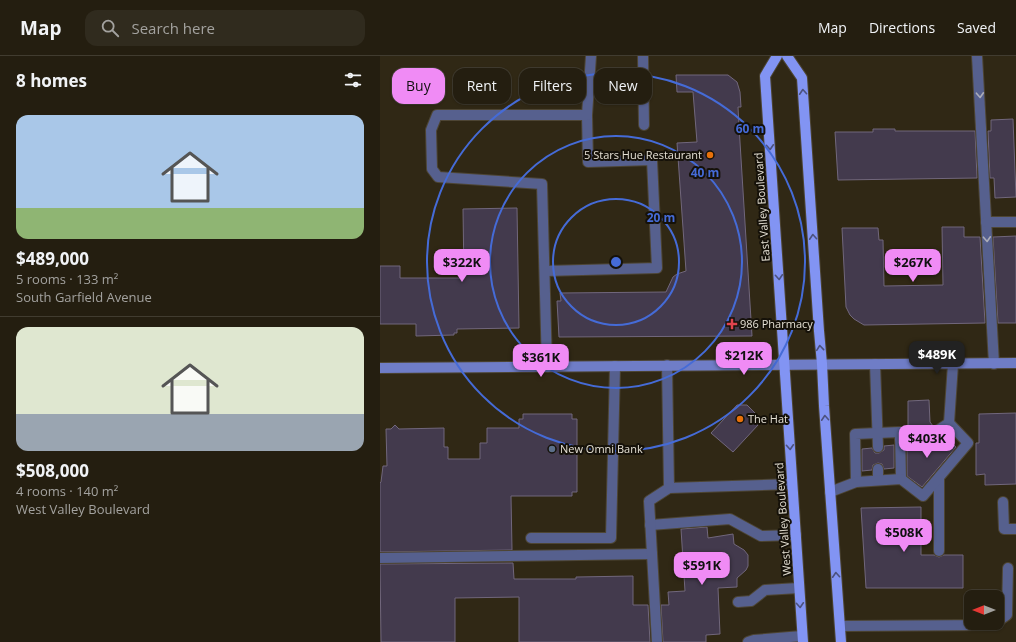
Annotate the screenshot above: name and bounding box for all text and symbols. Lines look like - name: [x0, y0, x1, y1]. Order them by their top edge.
- search box: [85, 10, 365, 46]
- text: Map: [20, 15, 61, 41]
- icon: search: [99, 17, 121, 39]
- text: Search here: [131, 18, 215, 38]
- text: Map: [818, 18, 847, 37]
- text: Directions: [869, 18, 935, 37]
- text: Saved: [957, 18, 996, 37]
- chip: Buy: [392, 68, 445, 104]
- chip: Rent: [453, 68, 511, 104]
- chip: Filters: [519, 68, 586, 104]
- chip: New: [594, 68, 652, 104]
- text: 8 homes: [16, 69, 87, 92]
- icon: filters: [342, 69, 364, 91]
- one-way arrow: [799, 89, 807, 95]
- one-way arrow: [975, 92, 984, 98]
- text: 60 m: [736, 120, 764, 137]
- icon: home: [154, 141, 226, 213]
- one-way arrow: [766, 144, 775, 150]
- place label: 5 Stars Hue Restaurant: [584, 147, 702, 162]
- marker: 5 Stars Hue Restaurant: [705, 150, 715, 160]
- street label: East Valley Boulevard: [750, 152, 773, 262]
- text: 40 m: [691, 164, 719, 181]
- text: 20 m: [647, 209, 675, 226]
- one-way arrow: [808, 234, 817, 240]
- one-way arrow: [983, 236, 992, 242]
- text: $489,000: [16, 247, 89, 270]
- pin: $322K: [434, 249, 490, 283]
- pin: $267K: [885, 249, 941, 283]
- text: $322K: [443, 253, 481, 271]
- text: $267K: [894, 253, 932, 271]
- centre of rings: [609, 255, 623, 269]
- text: 5 rooms · 133 m²: [16, 270, 118, 288]
- one-way arrow: [775, 274, 784, 280]
- text: South Garfield Avenue: [16, 288, 152, 306]
- place label: 986 Pharmacy: [740, 316, 813, 331]
- marker: 986 Pharmacy: [727, 319, 737, 329]
- pin: $489K: [909, 341, 965, 375]
- pin: $212K: [716, 342, 772, 376]
- pin: $361K: [513, 344, 569, 378]
- one-way arrow: [816, 345, 825, 351]
- text: $489K: [918, 345, 956, 363]
- text: $212K: [725, 346, 763, 364]
- text: $361K: [522, 348, 560, 366]
- icon: home: [154, 353, 226, 425]
- place label: The Hat: [748, 411, 788, 426]
- marker: The Hat: [735, 414, 745, 424]
- one-way arrow: [820, 415, 829, 421]
- pin: $403K: [899, 425, 955, 459]
- text: $403K: [908, 429, 946, 447]
- place label: New Omni Bank: [560, 441, 643, 456]
- marker: New Omni Bank: [547, 444, 557, 454]
- one-way arrow: [786, 444, 794, 450]
- text: $508,000: [16, 459, 89, 482]
- street label: West Valley Boulevard: [771, 462, 794, 576]
- text: 4 rooms · 140 m²: [16, 482, 118, 500]
- text: West Valley Boulevard: [16, 500, 150, 518]
- pin: $508K: [876, 519, 932, 553]
- text: $508K: [885, 523, 923, 541]
- pin: $591K: [674, 552, 730, 586]
- text: $591K: [683, 556, 721, 574]
- one-way arrow: [831, 572, 840, 578]
- north arrow: [964, 590, 1004, 630]
- map controls: [964, 590, 1004, 630]
- one-way arrow: [796, 602, 805, 608]

